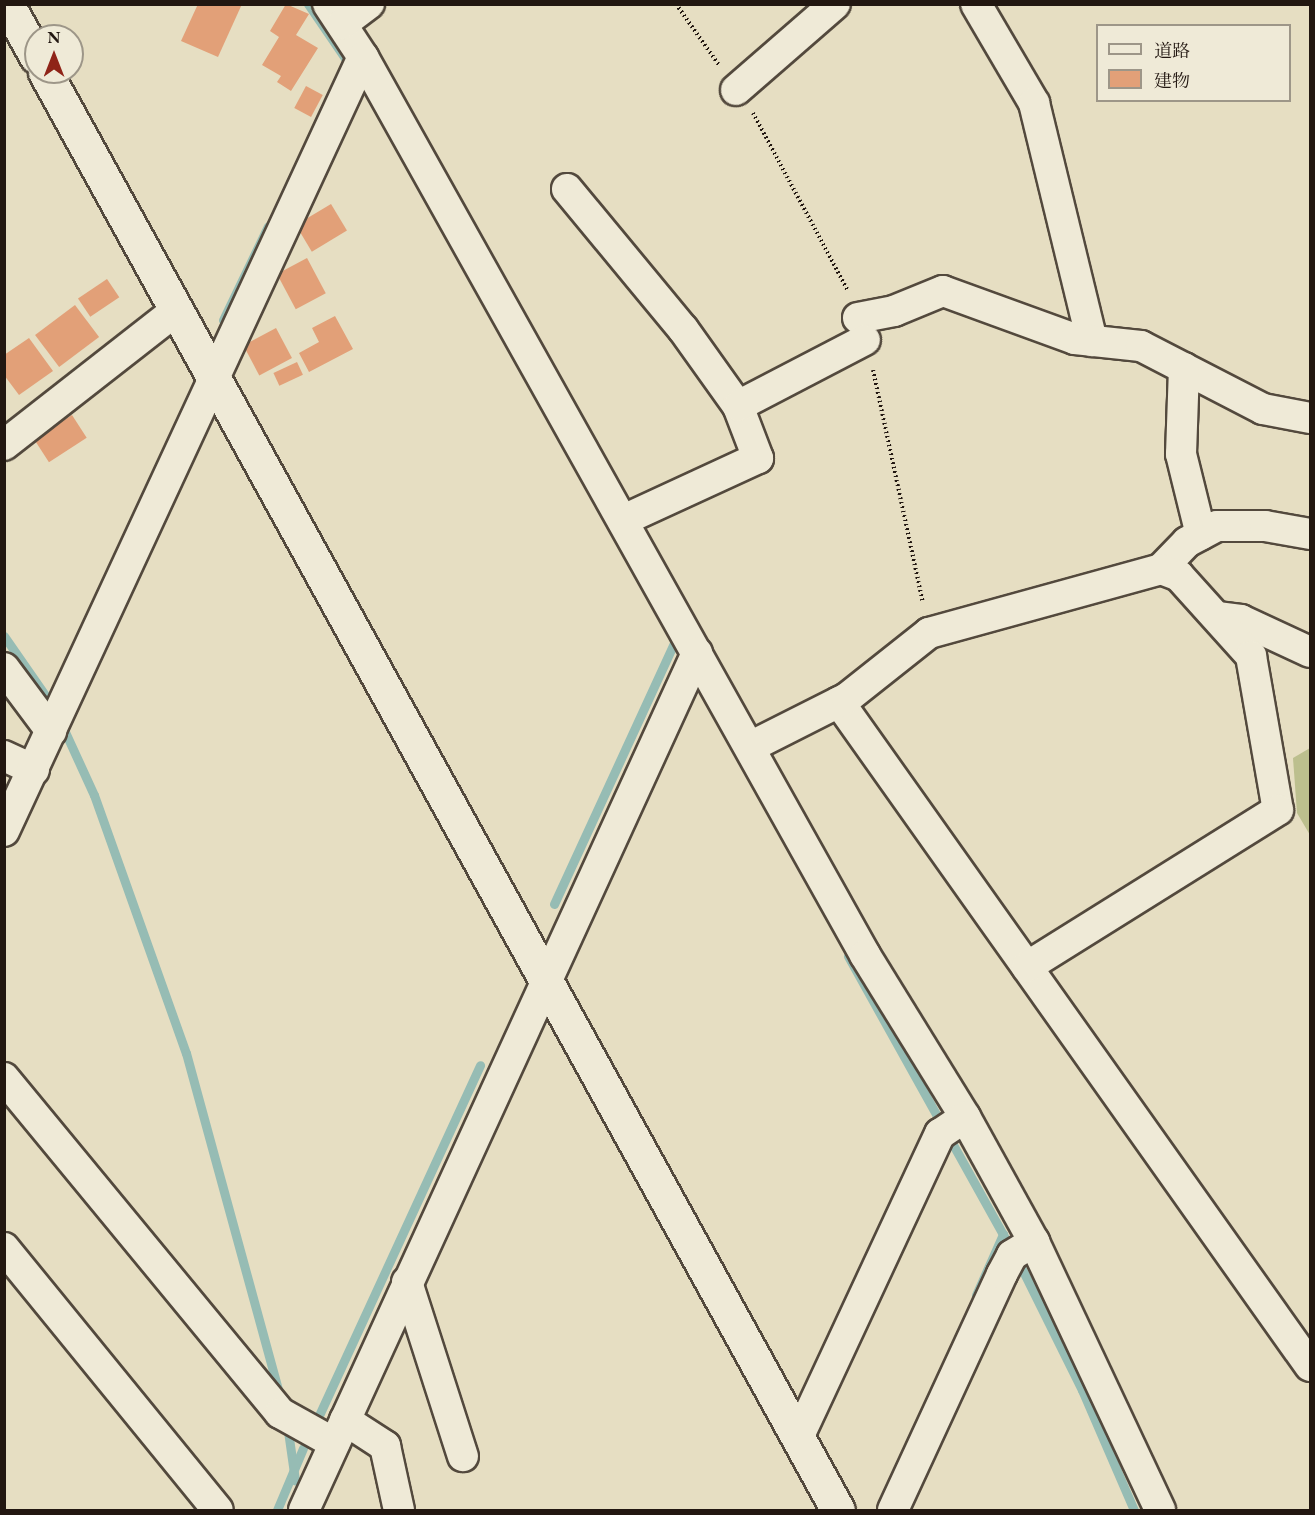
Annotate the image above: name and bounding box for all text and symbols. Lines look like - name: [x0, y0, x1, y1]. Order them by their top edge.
- north arrow: [24, 24, 84, 84]
- legend: [1096, 24, 1291, 102]
- text: N: [48, 27, 60, 48]
- text: 道路: [1154, 39, 1190, 62]
- text: 建物: [1154, 69, 1190, 92]

